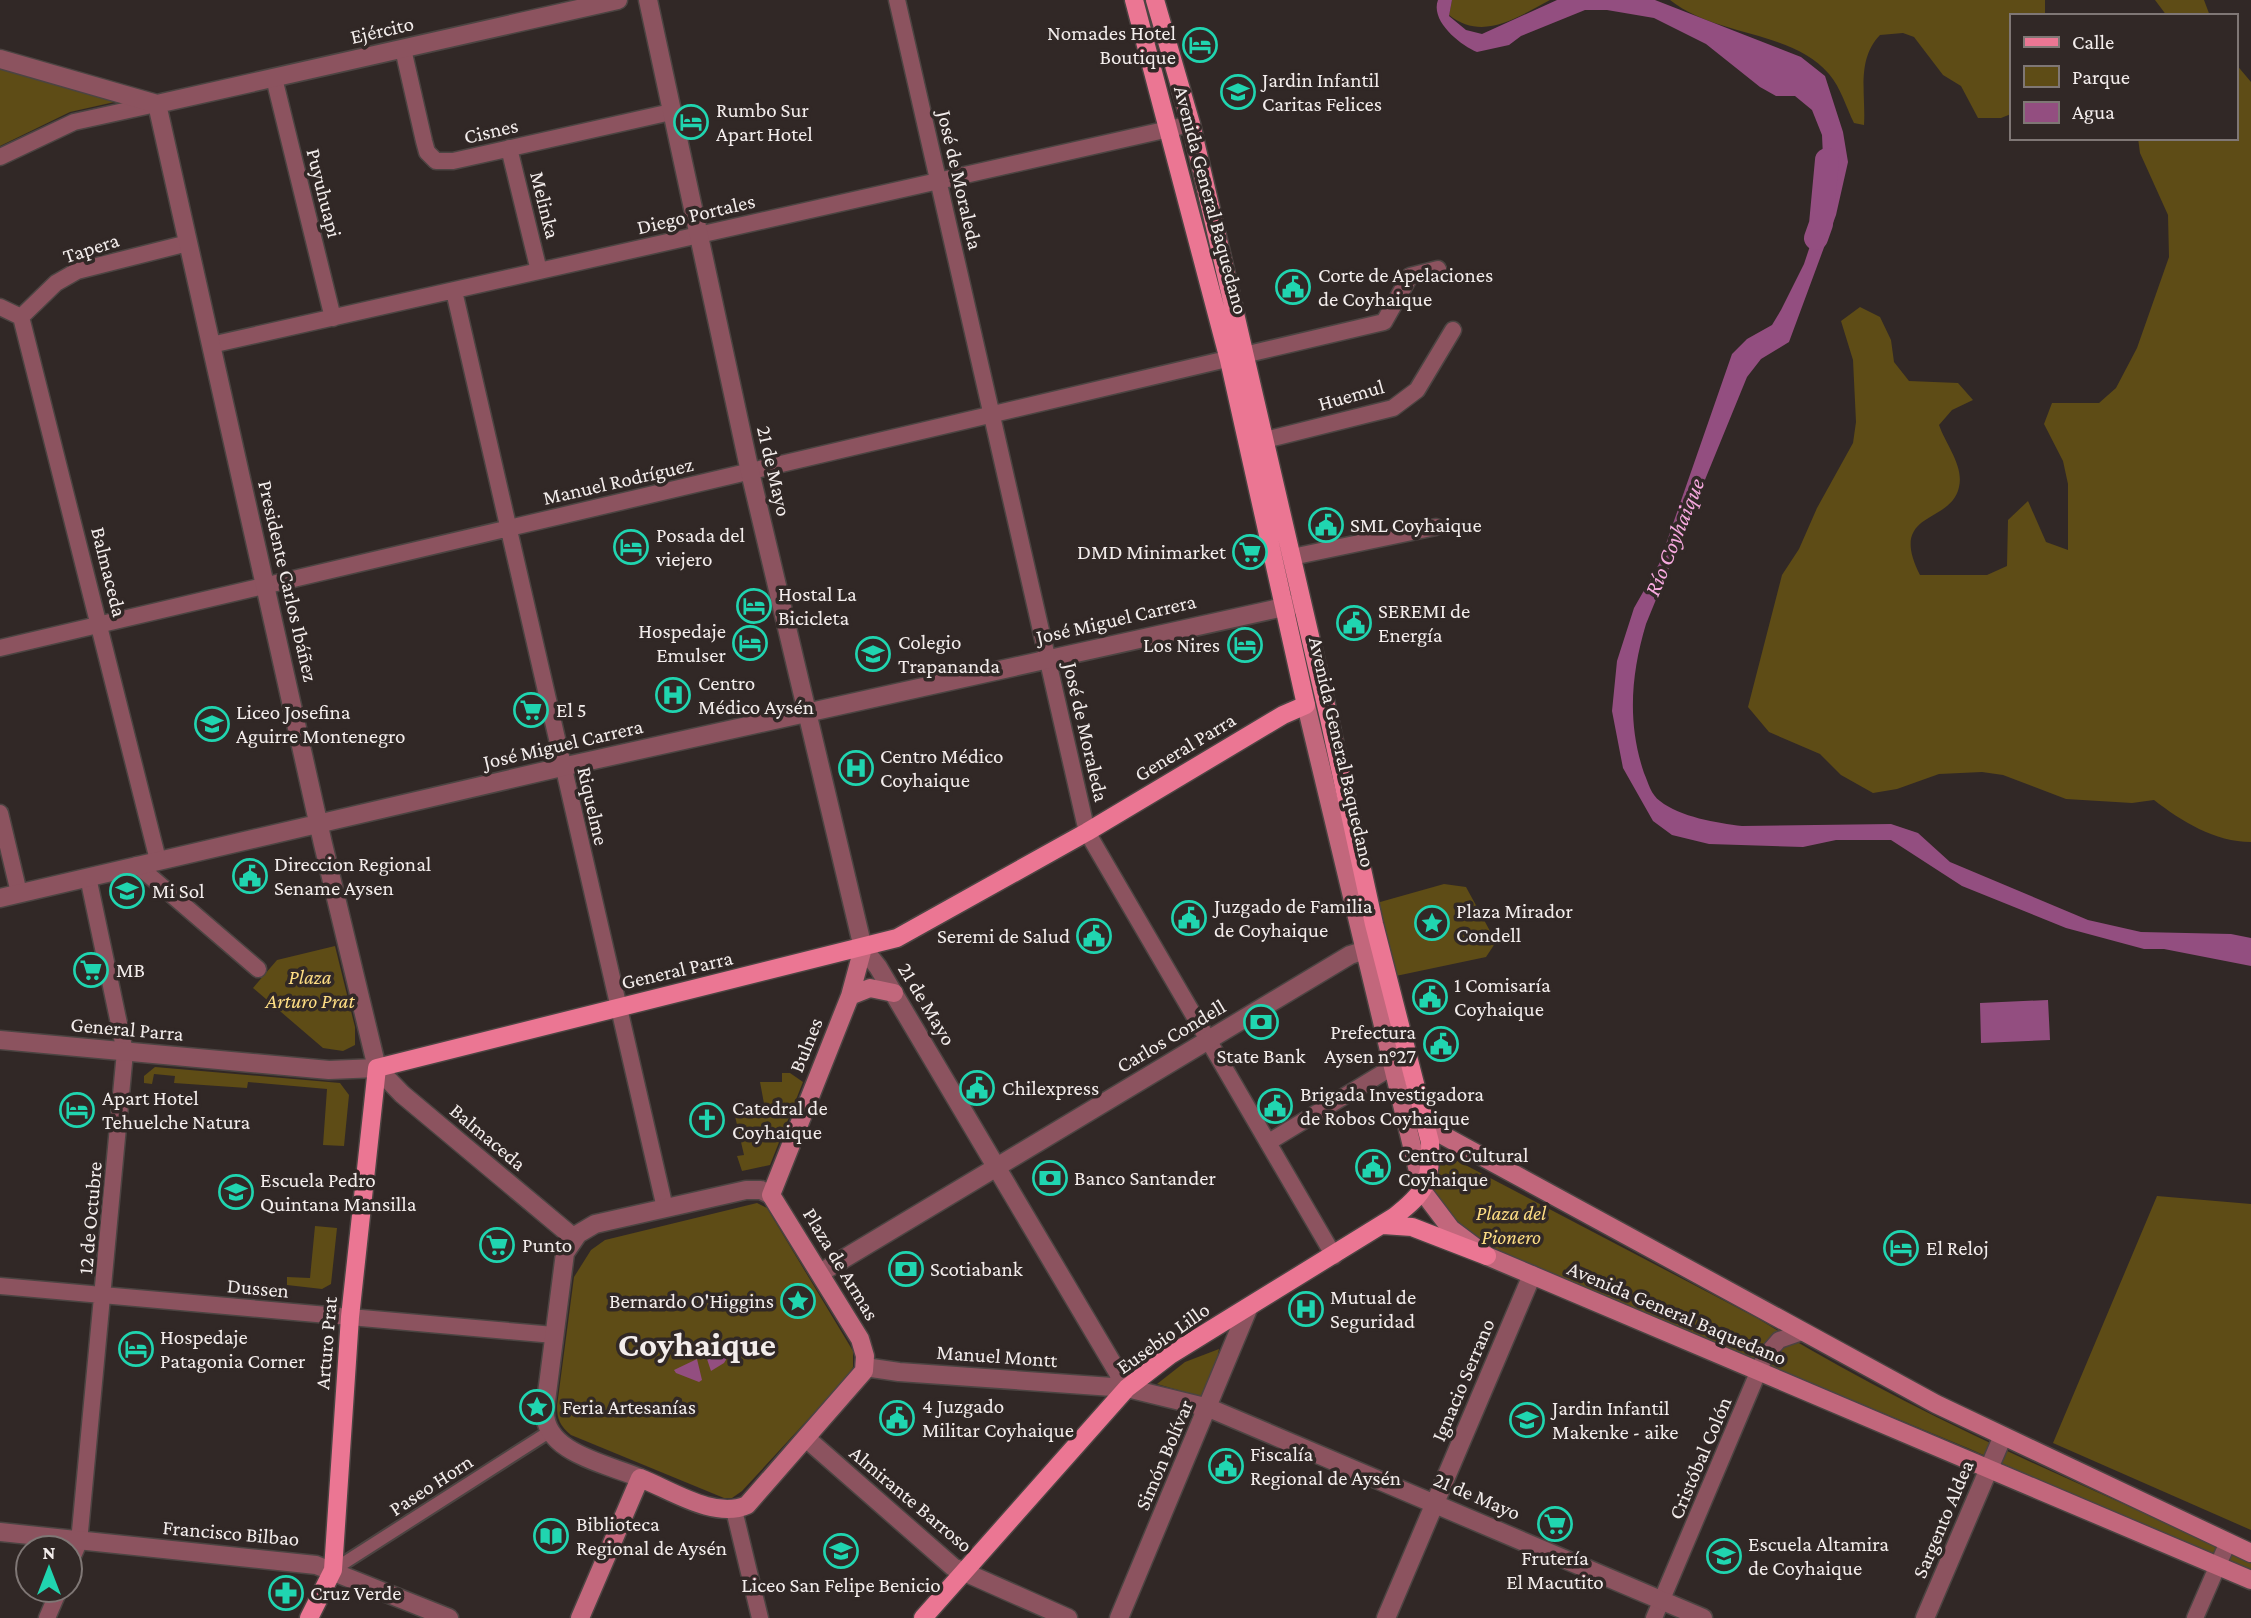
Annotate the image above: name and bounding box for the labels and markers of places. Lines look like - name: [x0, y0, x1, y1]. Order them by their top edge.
- place label: Nomades Hotel Boutique: [1047, 21, 1176, 69]
- hotel icon: Nomades Hotel Boutique: [1181, 26, 1219, 64]
- place label: Jardin Infantil Caritas Felices: [1260, 68, 1382, 116]
- school or university icon: Jardin Infantil Caritas Felices: [1219, 73, 1257, 111]
- place label: Rumbo Sur Apart Hotel: [716, 98, 813, 146]
- hotel icon: Rumbo Sur Apart Hotel: [672, 103, 710, 141]
- place label: Corte de Apelaciones de Coyhaique: [1318, 263, 1493, 311]
- public building icon: Corte de Apelaciones de Coyhaique: [1274, 268, 1312, 306]
- public building icon: SML Coyhaique: [1307, 506, 1345, 544]
- place label: SML Coyhaique: [1350, 513, 1482, 537]
- place label: Posada del viejero: [655, 523, 745, 571]
- hotel icon: Posada del viejero: [612, 528, 650, 566]
- supermarket icon: DMD Minimarket: [1231, 533, 1269, 571]
- place label: DMD Minimarket: [1077, 540, 1227, 564]
- place label: Hostal La Bicicleta: [778, 582, 857, 630]
- hotel icon: Hostal La Bicicleta: [735, 587, 773, 625]
- place label: SEREMI de Energía: [1378, 599, 1470, 647]
- public building icon: SEREMI de Energía: [1335, 604, 1373, 642]
- place label: Hospedaje Emulser: [638, 619, 727, 667]
- hotel icon: Hospedaje Emulser: [731, 624, 769, 662]
- hotel icon: Los Nires: [1226, 626, 1264, 664]
- place label: Colegio Trapananda: [898, 630, 1000, 678]
- place label: Los Nires: [1143, 633, 1220, 657]
- school or university icon: Colegio Trapananda: [854, 635, 892, 673]
- place label: Centro Médico Aysén: [698, 671, 814, 719]
- hospital icon: Centro Médico Aysén: [654, 676, 692, 714]
- supermarket icon: El 5: [512, 691, 550, 729]
- place label: El 5: [556, 698, 587, 722]
- place label: Liceo Josefina Aguirre Montenegro: [236, 700, 406, 748]
- school or university icon: Liceo Josefina Aguirre Montenegro: [193, 705, 231, 743]
- place label: Centro Médico Coyhaique: [880, 744, 1003, 792]
- hospital icon: Centro Médico Coyhaique: [837, 749, 875, 787]
- place label: Direccion Regional Sename Aysen: [274, 852, 431, 900]
- public building icon: Direccion Regional Sename Aysen: [231, 857, 269, 895]
- school or university icon: Mi Sol: [108, 872, 146, 910]
- place label: Mi Sol: [152, 879, 205, 903]
- place label: Juzgado de Familia de Coyhaique: [1212, 894, 1373, 942]
- public building icon: Juzgado de Familia de Coyhaique: [1170, 899, 1208, 937]
- place label: Plaza Mirador Condell: [1456, 899, 1574, 947]
- place icon: Plaza Mirador Condell: [1413, 904, 1451, 942]
- public building icon: Seremi de Salud: [1075, 917, 1113, 955]
- place label: Seremi de Salud: [937, 924, 1070, 948]
- supermarket icon: MB: [72, 951, 110, 989]
- place label: MB: [116, 958, 145, 982]
- place label: 1 Comisaría Coyhaique: [1454, 973, 1551, 1021]
- public building icon: 1 Comisaría Coyhaique: [1411, 978, 1449, 1016]
- bank icon: State Bank: [1242, 1003, 1280, 1041]
- place label: Prefectura Aysen n°27: [1324, 1020, 1416, 1068]
- public building icon: Prefectura Aysen n°27: [1422, 1025, 1460, 1063]
- place label: State Bank: [1217, 1044, 1305, 1068]
- public building icon: Chilexpress: [958, 1069, 996, 1107]
- place label: Chilexpress: [1002, 1076, 1099, 1100]
- place label: Brigada Investigadora de Robos Coyhaique: [1300, 1082, 1484, 1130]
- place label: Apart Hotel Tehuelche Natura: [102, 1086, 251, 1134]
- public building icon: Brigada Investigadora de Robos Coyhaique: [1256, 1087, 1294, 1125]
- hotel icon: Apart Hotel Tehuelche Natura: [58, 1091, 96, 1129]
- place label: Catedral de Coyhaique: [732, 1096, 828, 1144]
- church icon: Catedral de Coyhaique: [688, 1101, 726, 1139]
- place label: Centro Cultural Coyhaique: [1398, 1143, 1528, 1191]
- public building icon: Centro Cultural Coyhaique: [1354, 1148, 1392, 1186]
- bank icon: Banco Santander: [1031, 1159, 1069, 1197]
- place label: Banco Santander: [1074, 1166, 1216, 1190]
- place label: Escuela Pedro Quintana Mansilla: [260, 1168, 417, 1216]
- school or university icon: Escuela Pedro Quintana Mansilla: [217, 1173, 255, 1211]
- supermarket icon: Punto: [478, 1226, 516, 1264]
- hotel icon: El Reloj: [1882, 1229, 1920, 1267]
- place label: Punto: [522, 1233, 572, 1257]
- place label: El Reloj: [1926, 1236, 1989, 1260]
- bank icon: Scotiabank: [887, 1250, 925, 1288]
- place label: Scotiabank: [930, 1257, 1023, 1281]
- place icon: Bernardo O'Higgins: [779, 1282, 817, 1320]
- place label: Mutual de Seguridad: [1330, 1285, 1416, 1333]
- place label: Bernardo O'Higgins: [609, 1289, 774, 1313]
- hospital icon: Mutual de Seguridad: [1287, 1290, 1325, 1328]
- place label: Hospedaje Patagonia Corner: [160, 1325, 306, 1373]
- hotel icon: Hospedaje Patagonia Corner: [117, 1330, 155, 1368]
- place icon: Feria Artesanías: [518, 1388, 556, 1426]
- place label: 4 Juzgado Militar Coyhaique: [922, 1394, 1074, 1442]
- place label: Feria Artesanías: [562, 1395, 696, 1419]
- place label: Jardin Infantil Makenke - aike: [1550, 1396, 1679, 1444]
- public building icon: 4 Juzgado Militar Coyhaique: [878, 1399, 916, 1437]
- school or university icon: Jardin Infantil Makenke - aike: [1508, 1401, 1546, 1439]
- place label: Fiscalía Regional de Aysén: [1250, 1442, 1401, 1490]
- public building icon: Fiscalía Regional de Aysén: [1207, 1447, 1245, 1485]
- supermarket icon: Frutería El Macutito: [1536, 1505, 1574, 1543]
- place label: Biblioteca Regional de Aysén: [576, 1512, 727, 1560]
- library icon: Biblioteca Regional de Aysén: [532, 1517, 570, 1555]
- school or university icon: Liceo San Felipe Benicio: [822, 1532, 860, 1570]
- place label: Escuela Altamira de Coyhaique: [1748, 1532, 1889, 1580]
- school or university icon: Escuela Altamira de Coyhaique: [1705, 1537, 1743, 1575]
- place label: Frutería El Macutito: [1506, 1546, 1604, 1594]
- place label: Liceo San Felipe Benicio: [741, 1573, 941, 1597]
- pharmacy icon: Cruz Verde: [267, 1574, 305, 1612]
- place label: Cruz Verde: [310, 1581, 401, 1605]

